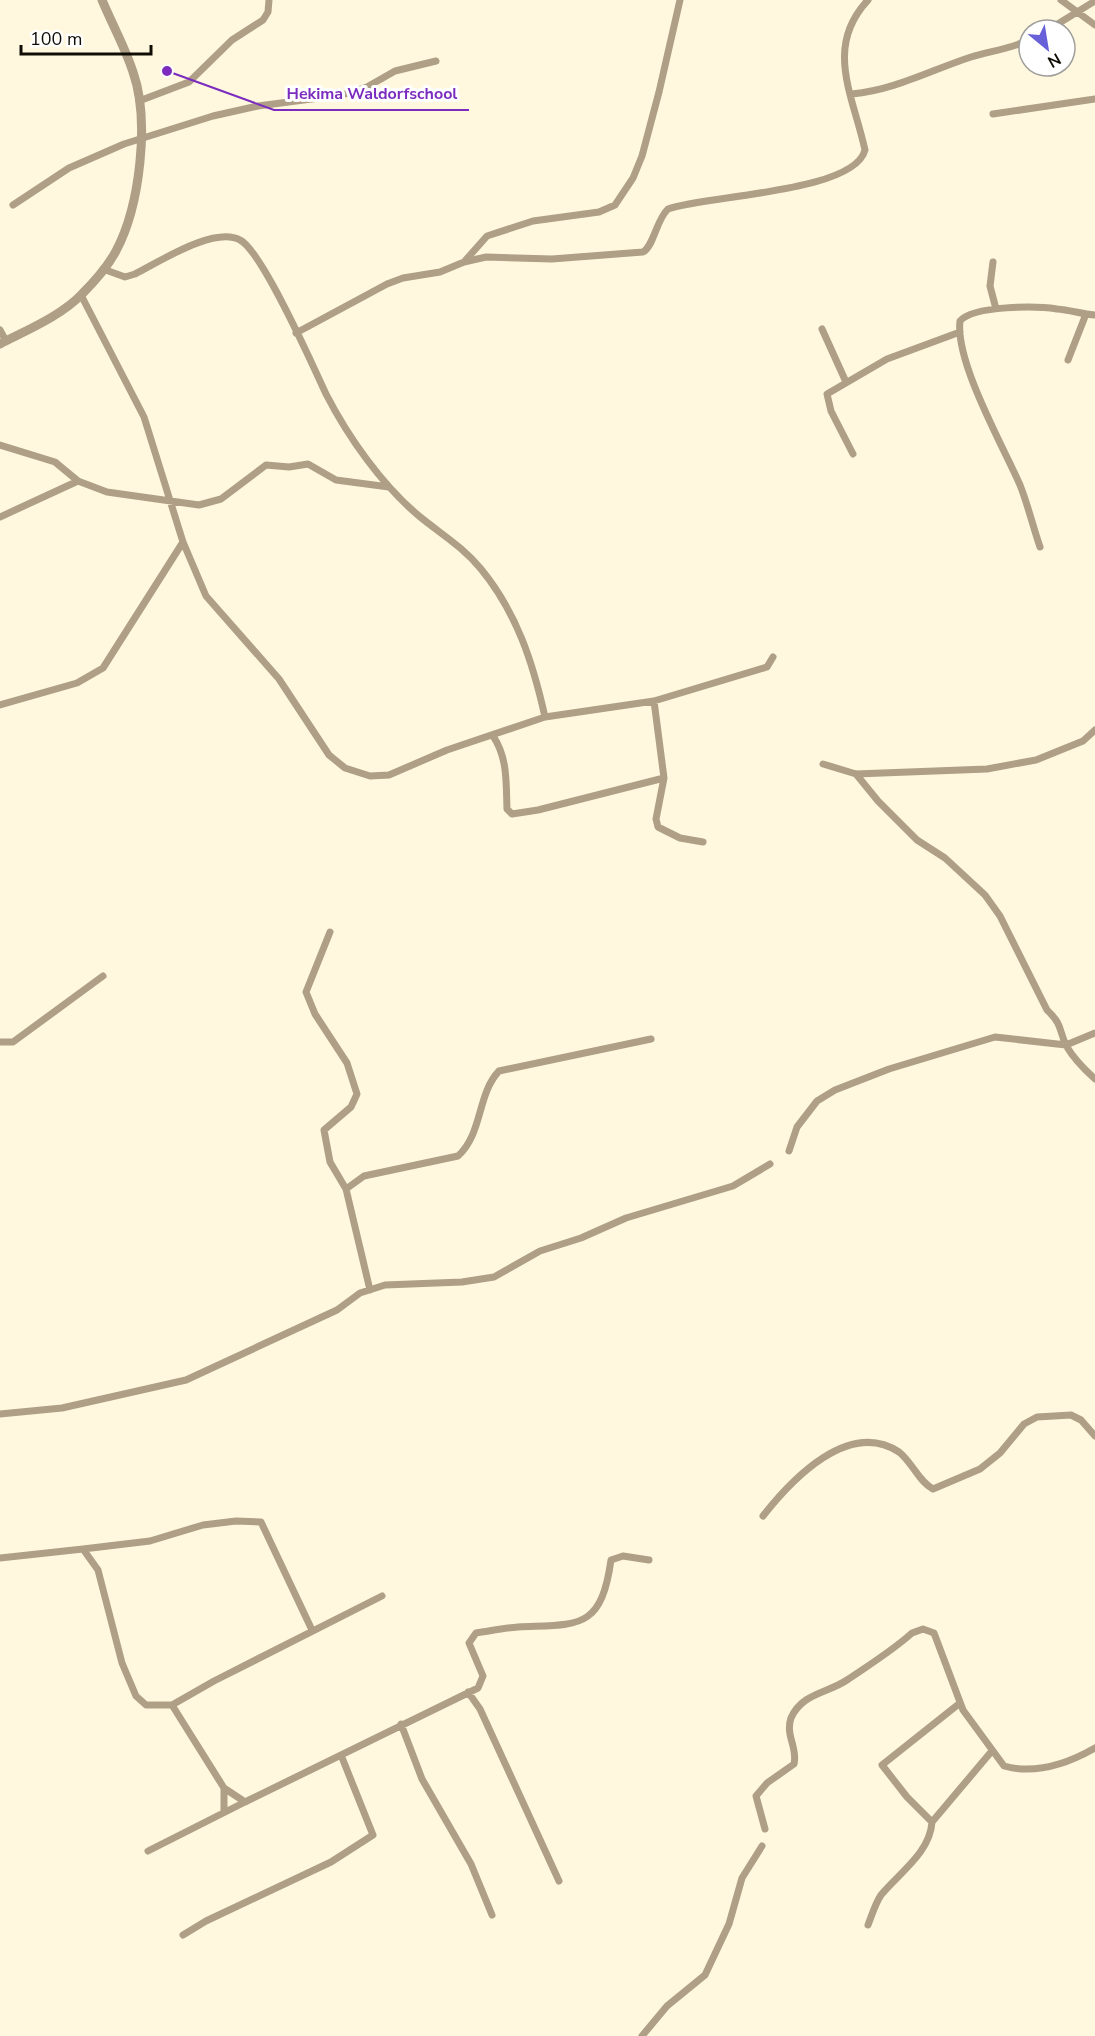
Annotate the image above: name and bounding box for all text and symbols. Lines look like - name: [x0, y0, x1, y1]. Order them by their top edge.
- scale bar: [21, 18, 152, 56]
- north arrow: [1017, 18, 1077, 78]
- text: 100 m: [30, 27, 82, 51]
- text: N: [1043, 48, 1065, 73]
- callout: Hekima Waldorfschool: [274, 76, 469, 110]
- text: Hekima Waldorfschool: [287, 83, 457, 105]

